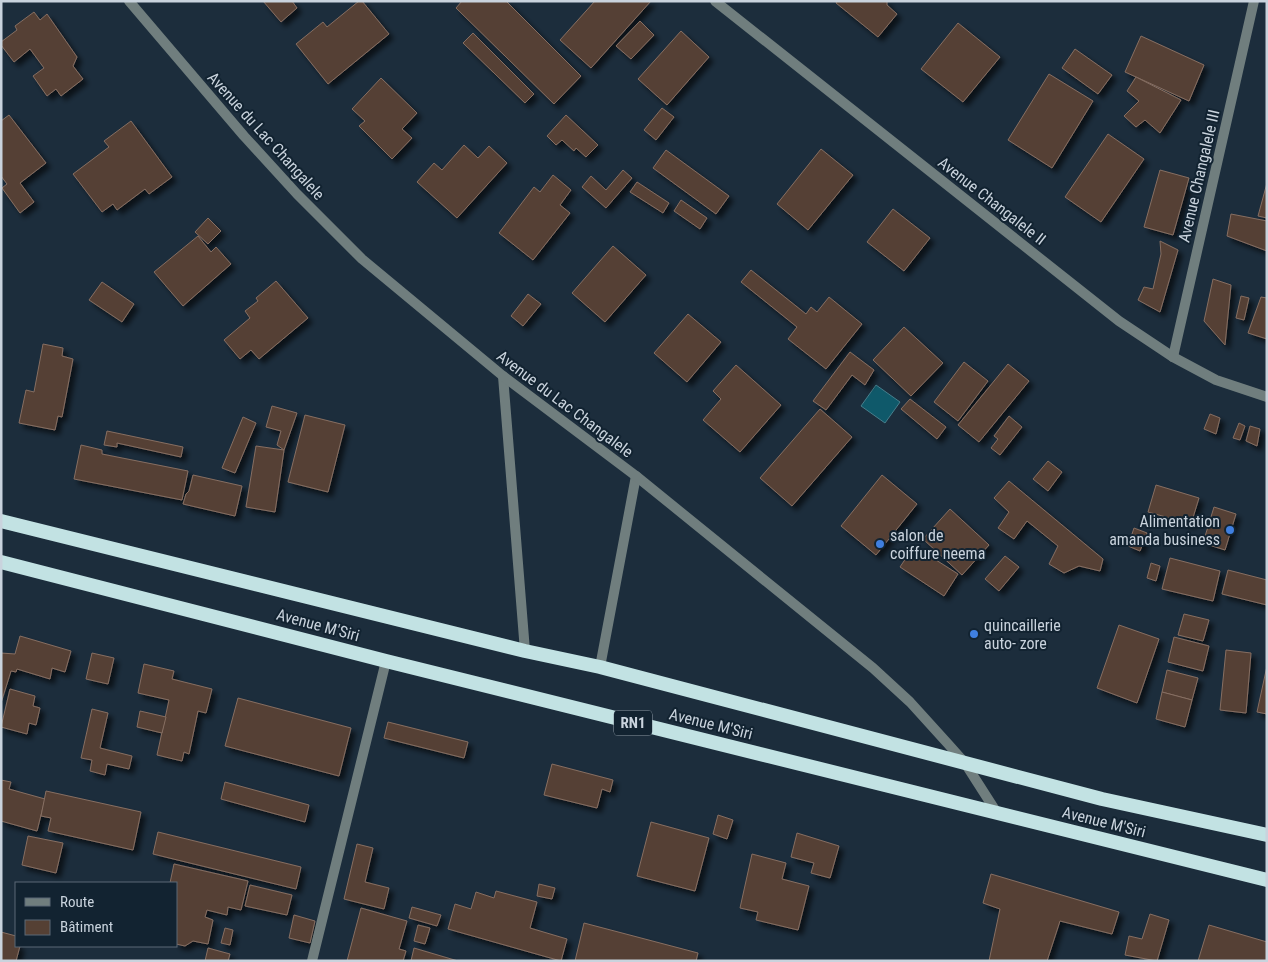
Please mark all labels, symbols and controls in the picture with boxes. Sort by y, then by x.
street label: Avenue du Lac Changalele [204,68,328,204]
street label: Avenue Changalele III [1175,108,1223,244]
street label: Avenue Changalele II [934,153,1050,249]
street label: Avenue du Lac Changalele [493,347,637,461]
place label: Alimentation amanda business [1109,512,1220,549]
marker: Alimentation amanda business [1224,524,1236,536]
place label: salon de coiffure neema [890,526,985,563]
marker: salon de coiffure neema [874,538,886,550]
street label: Avenue M'Siri [274,605,362,645]
place label: quincaillerie auto- zore [984,616,1061,653]
marker: quincaillerie auto- zore [968,628,980,640]
street label: Avenue M'Siri [667,704,755,744]
road number: RN1 [614,710,652,736]
street label: Avenue M'Siri [1060,802,1148,842]
legend [15,882,178,947]
text: Route [60,893,94,911]
text: Bâtiment [60,918,113,936]

